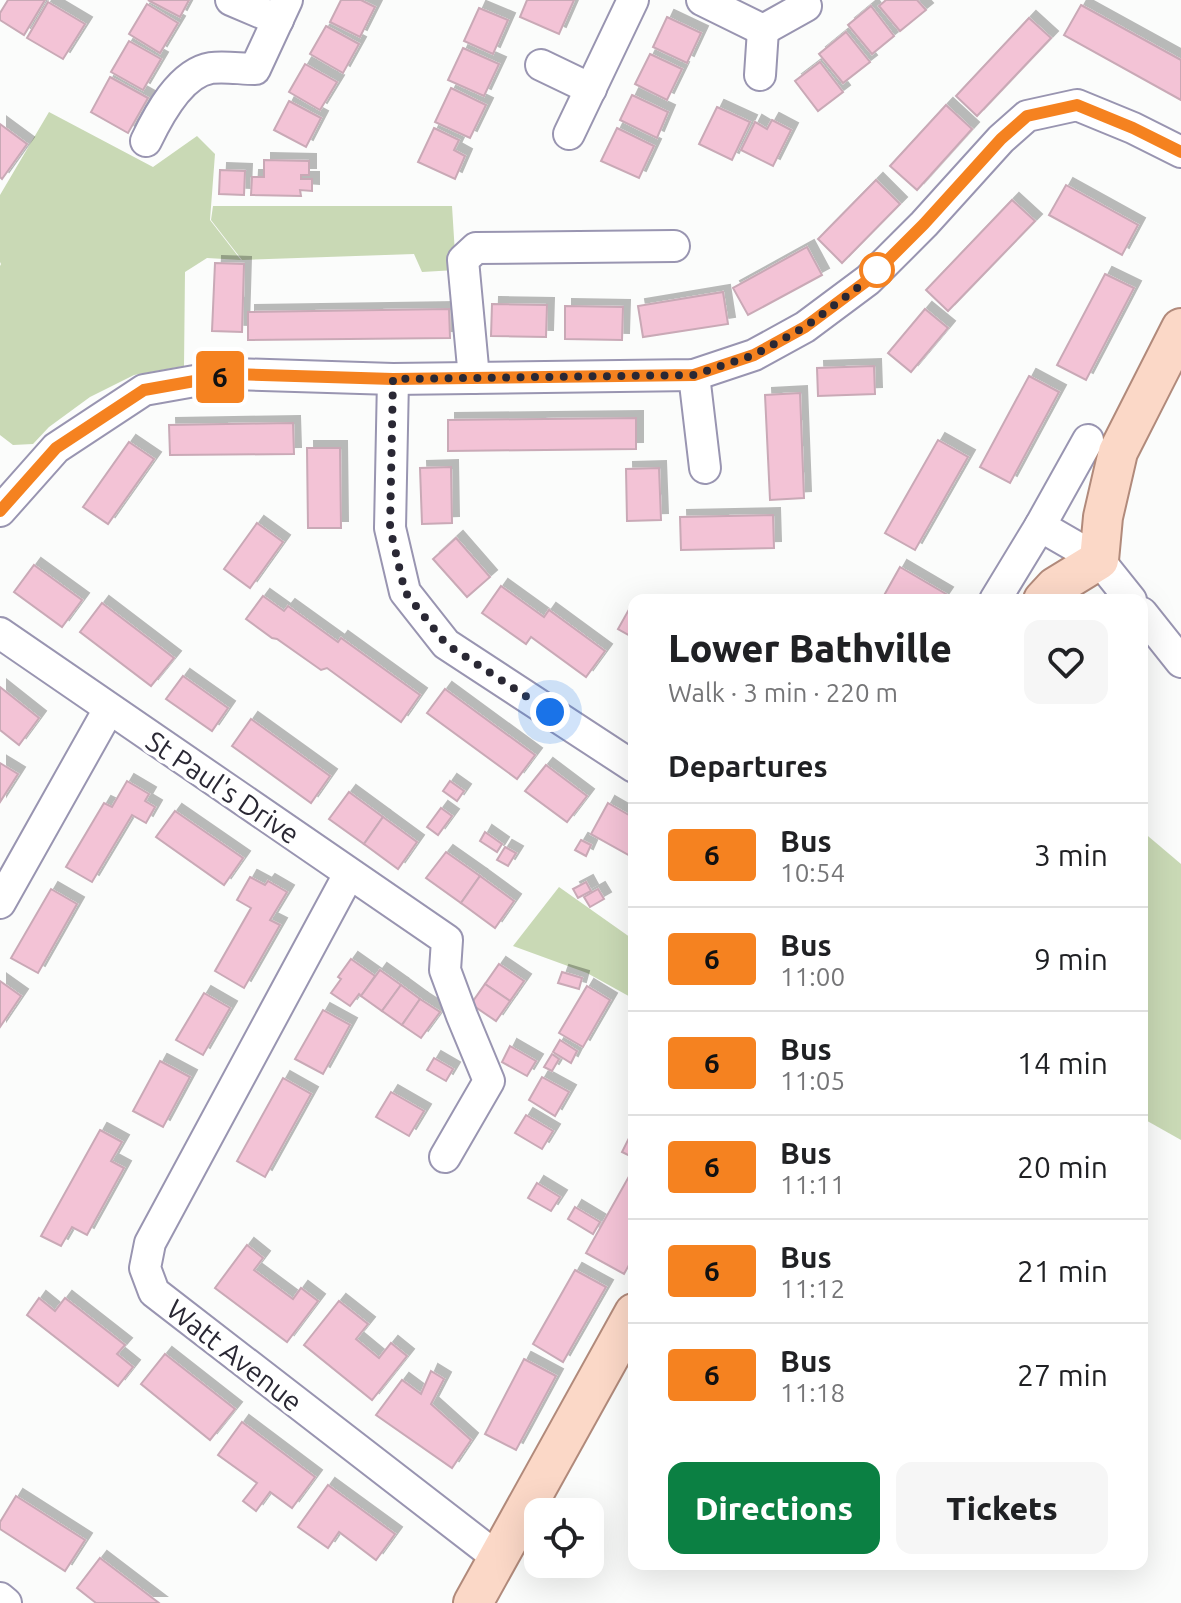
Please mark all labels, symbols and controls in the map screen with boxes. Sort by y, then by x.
unlabelled marker [860,253,894,287]
line badge: 6 [194,351,246,403]
text: 6 [212,361,228,392]
button: heart [1024,620,1108,704]
text: Lower Bathville [668,627,952,669]
text: Walk · 3 min · 220 m [668,678,898,707]
your location [530,692,570,732]
street label: St Paul's Drive [141,724,305,850]
text: Departures [668,749,828,783]
text: Bus [780,824,832,858]
text: 3 min [1034,838,1108,872]
text: 6 [704,839,720,870]
text: 10:54 [780,858,845,887]
text: Bus [780,928,832,962]
text: 9 min [1034,942,1108,976]
text: 6 [704,943,720,974]
text: 11:00 [780,962,845,991]
text: Bus [780,1032,832,1066]
text: 14 min [1017,1046,1108,1080]
text: 6 [704,1047,720,1078]
text: 11:05 [780,1066,845,1095]
text: Bus [780,1136,832,1170]
text: 20 min [1017,1150,1108,1184]
text: 6 [704,1151,720,1182]
text: 11:11 [780,1170,845,1199]
text: Bus [780,1240,832,1274]
text: 21 min [1017,1254,1108,1288]
text: 6 [704,1255,720,1286]
text: 11:12 [780,1274,845,1303]
street label: Watt Avenue [161,1293,309,1417]
text: Bus [780,1344,832,1378]
text: 27 min [1017,1358,1108,1392]
text: 6 [704,1359,720,1390]
text: 11:18 [780,1378,845,1407]
button: Directions [668,1462,880,1554]
button: Tickets [896,1462,1108,1554]
map controls [524,1498,604,1578]
button: locate [524,1498,604,1578]

